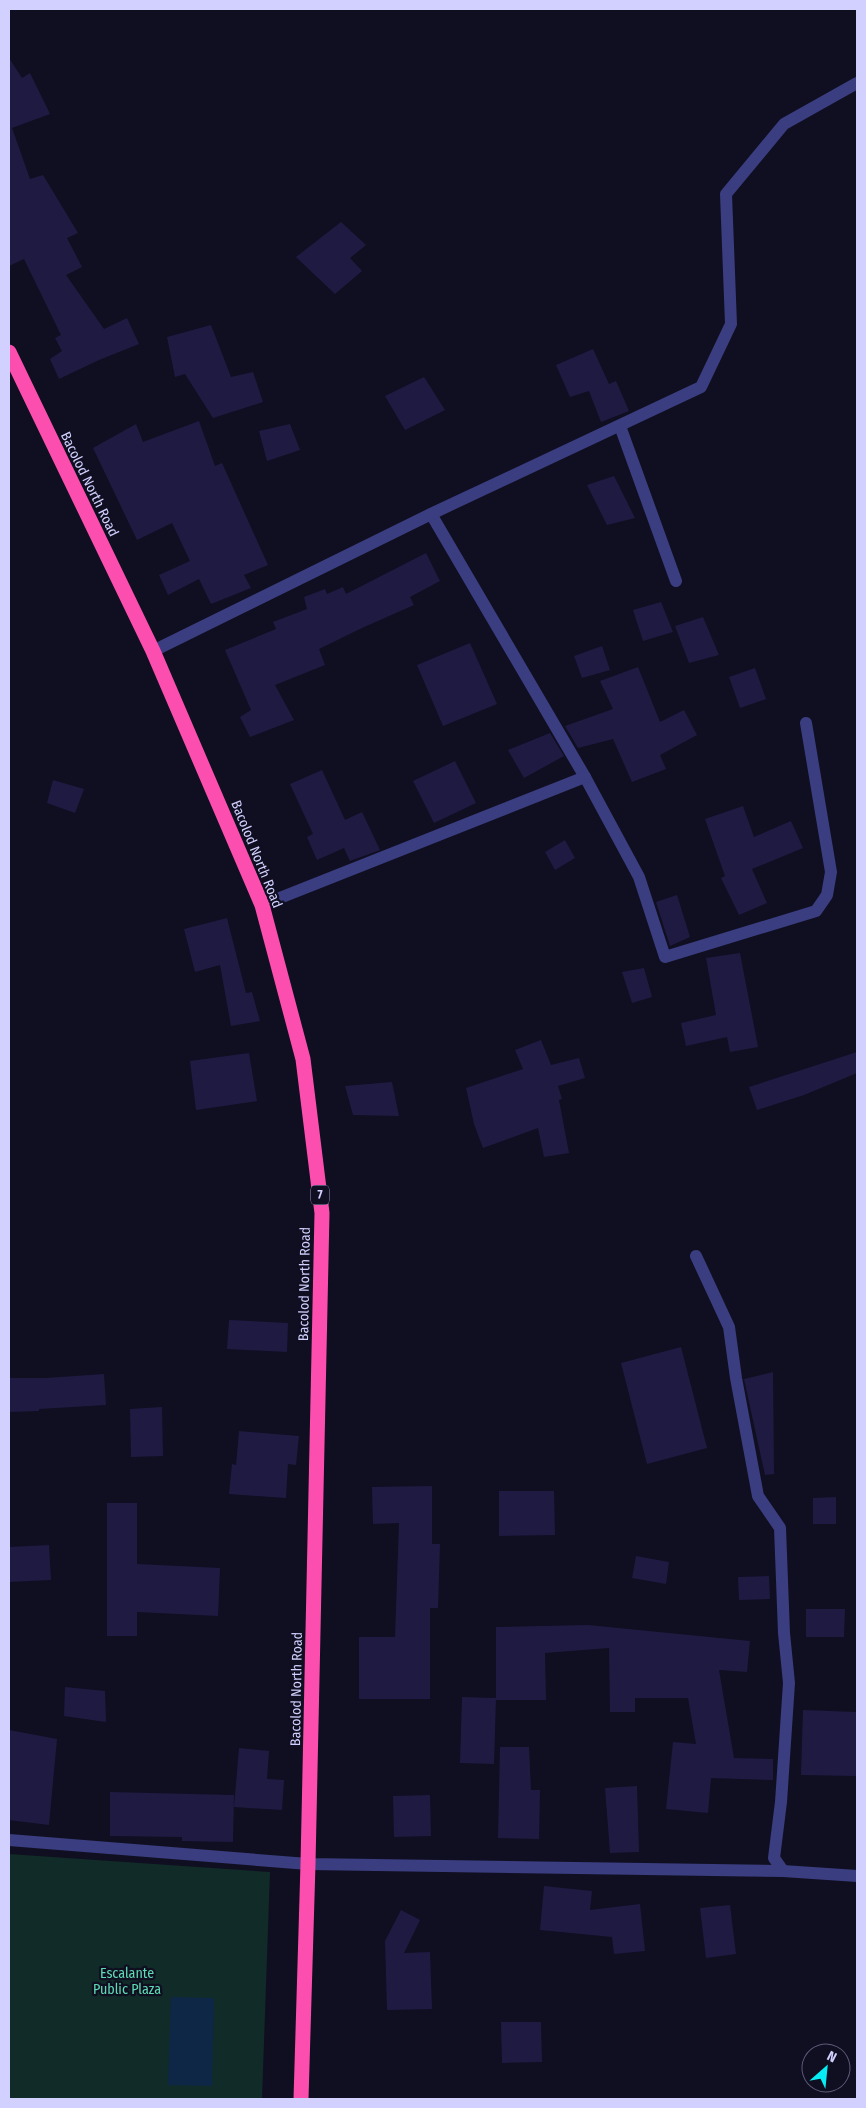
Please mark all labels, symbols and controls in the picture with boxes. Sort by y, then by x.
street label: Bacolod North Road [57,429,122,539]
street label: Bacolod North Road [227,798,286,910]
road number: 7 [311,1186,329,1204]
street label: Bacolod North Road [295,1227,314,1341]
street label: Bacolod North Road [287,1632,306,1746]
park label: Escalante Public Plaza [93,1965,161,1998]
north arrow [801,2043,851,2093]
text: N [824,2047,839,2066]

